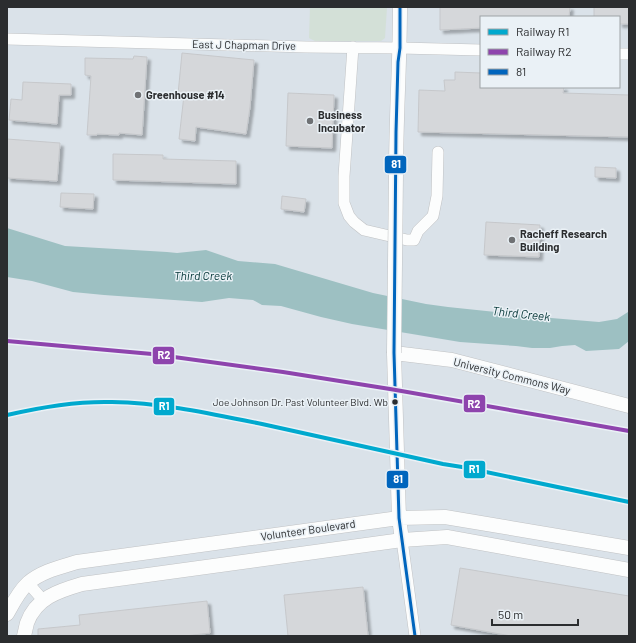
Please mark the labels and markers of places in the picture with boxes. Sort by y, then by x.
place label: Greenhouse #14 [146,88,225,101]
marker: Greenhouse #14 [133,90,143,100]
place label: Business Incubator [318,108,366,134]
marker: Business Incubator [305,116,315,126]
place label: Racheff Research Building [520,227,607,253]
marker: Racheff Research Building [507,235,517,245]
place label: Joe Johnson Dr. Past Volunteer Blvd. Wb [213,396,388,408]
marker: Joe Johnson Dr. Past Volunteer Blvd. Wb [390,397,400,407]

